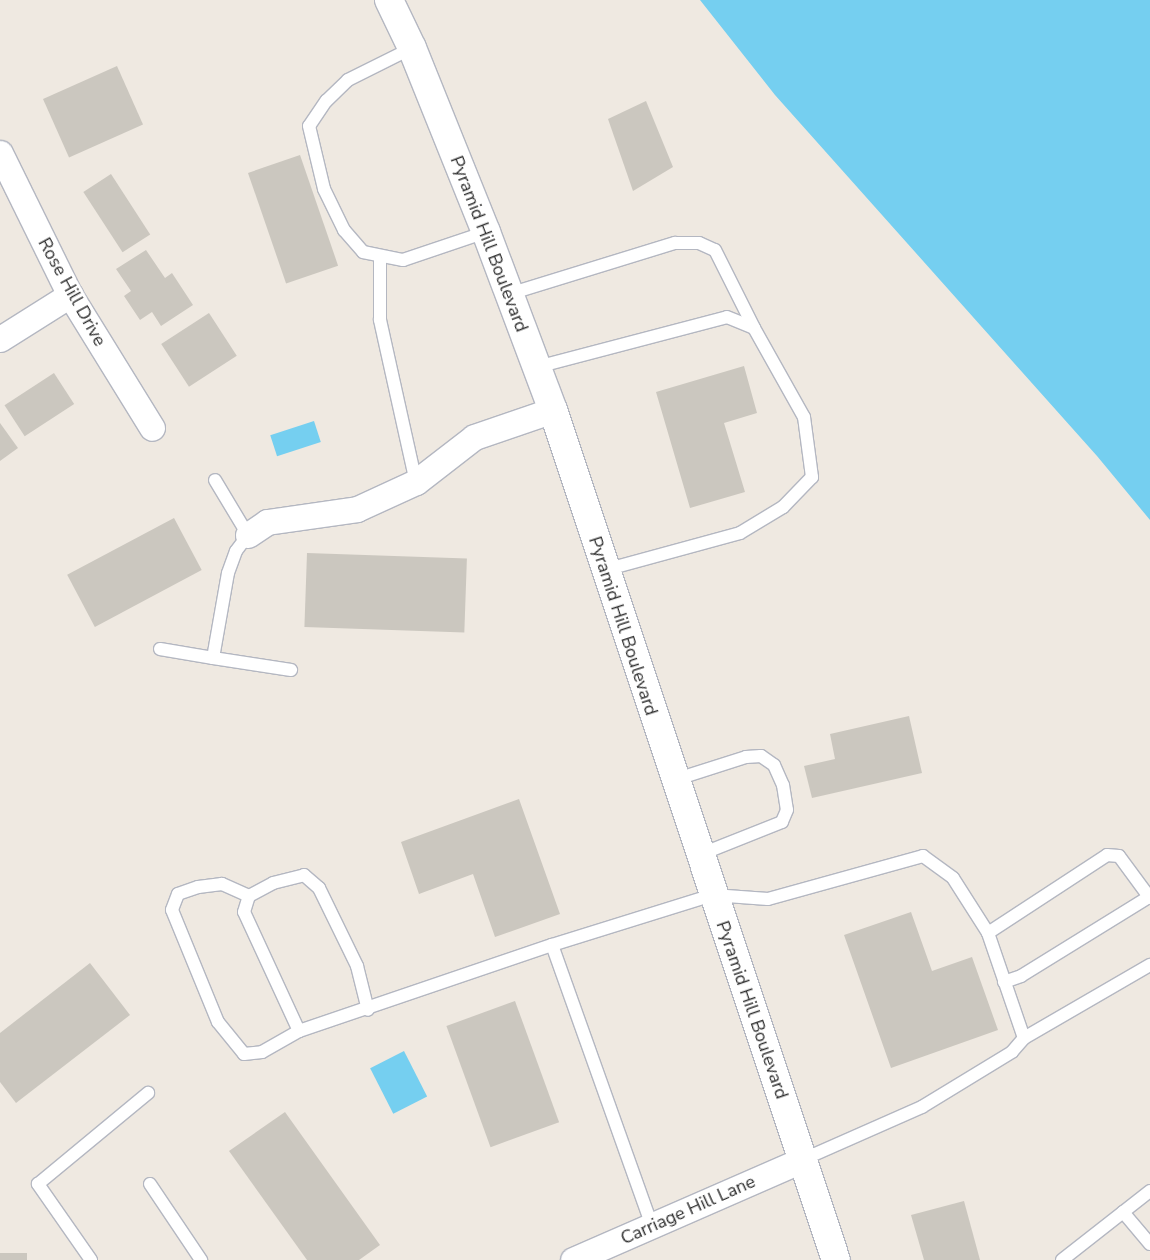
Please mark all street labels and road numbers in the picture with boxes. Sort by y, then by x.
street label: Pyramid Hill Boulevard [445,153,533,335]
street label: Rose Hill Drive [33,234,111,350]
street label: Pyramid Hill Boulevard [584,534,662,718]
street label: Pyramid Hill Boulevard [711,918,793,1102]
street label: Carriage Hill Lane [617,1171,759,1249]

